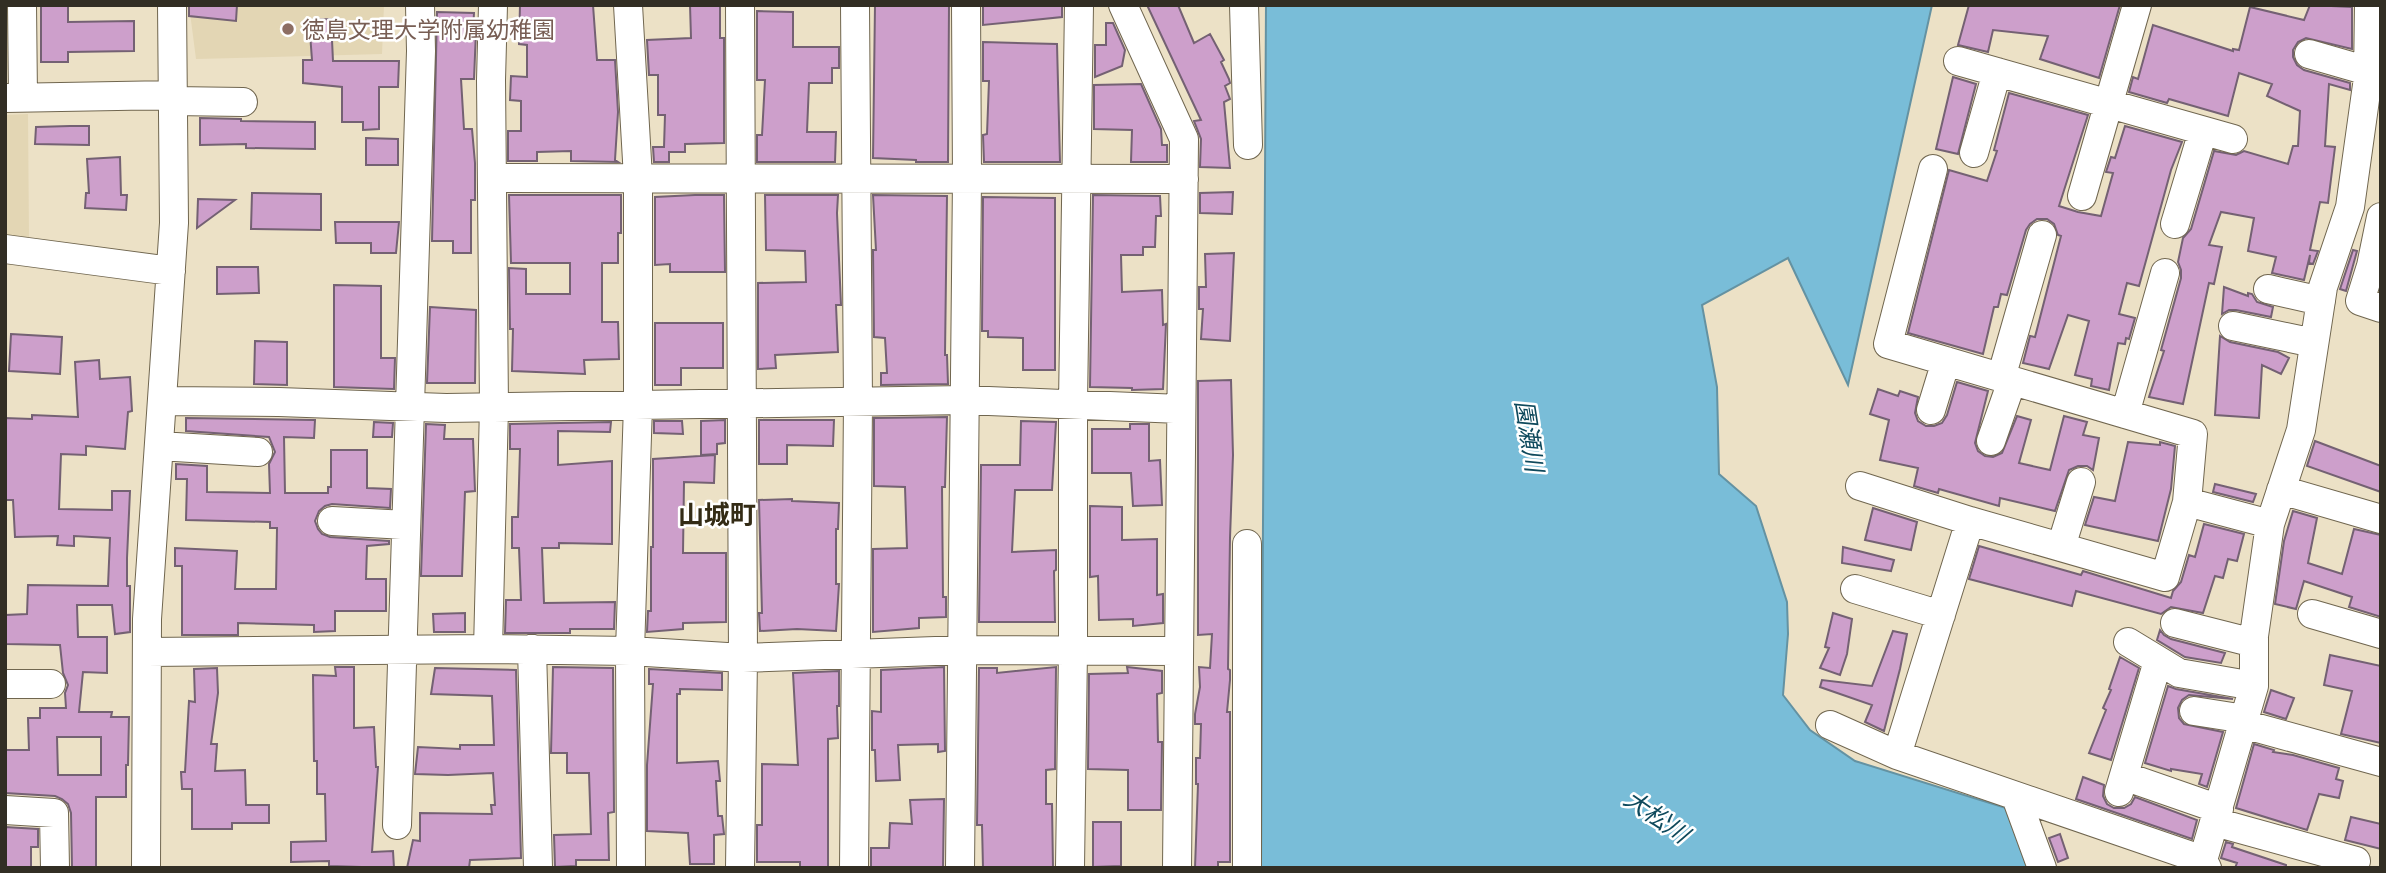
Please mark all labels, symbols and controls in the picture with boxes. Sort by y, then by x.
place label: 徳島文理大学附属幼稚園 [302,14,555,45]
marker: 徳島文理大学附属幼稚園 [280,21,296,37]
water label: 園瀬川 [1509,398,1552,477]
district label: 山城町 [678,497,756,531]
water label: 大松川 [1618,782,1698,851]

